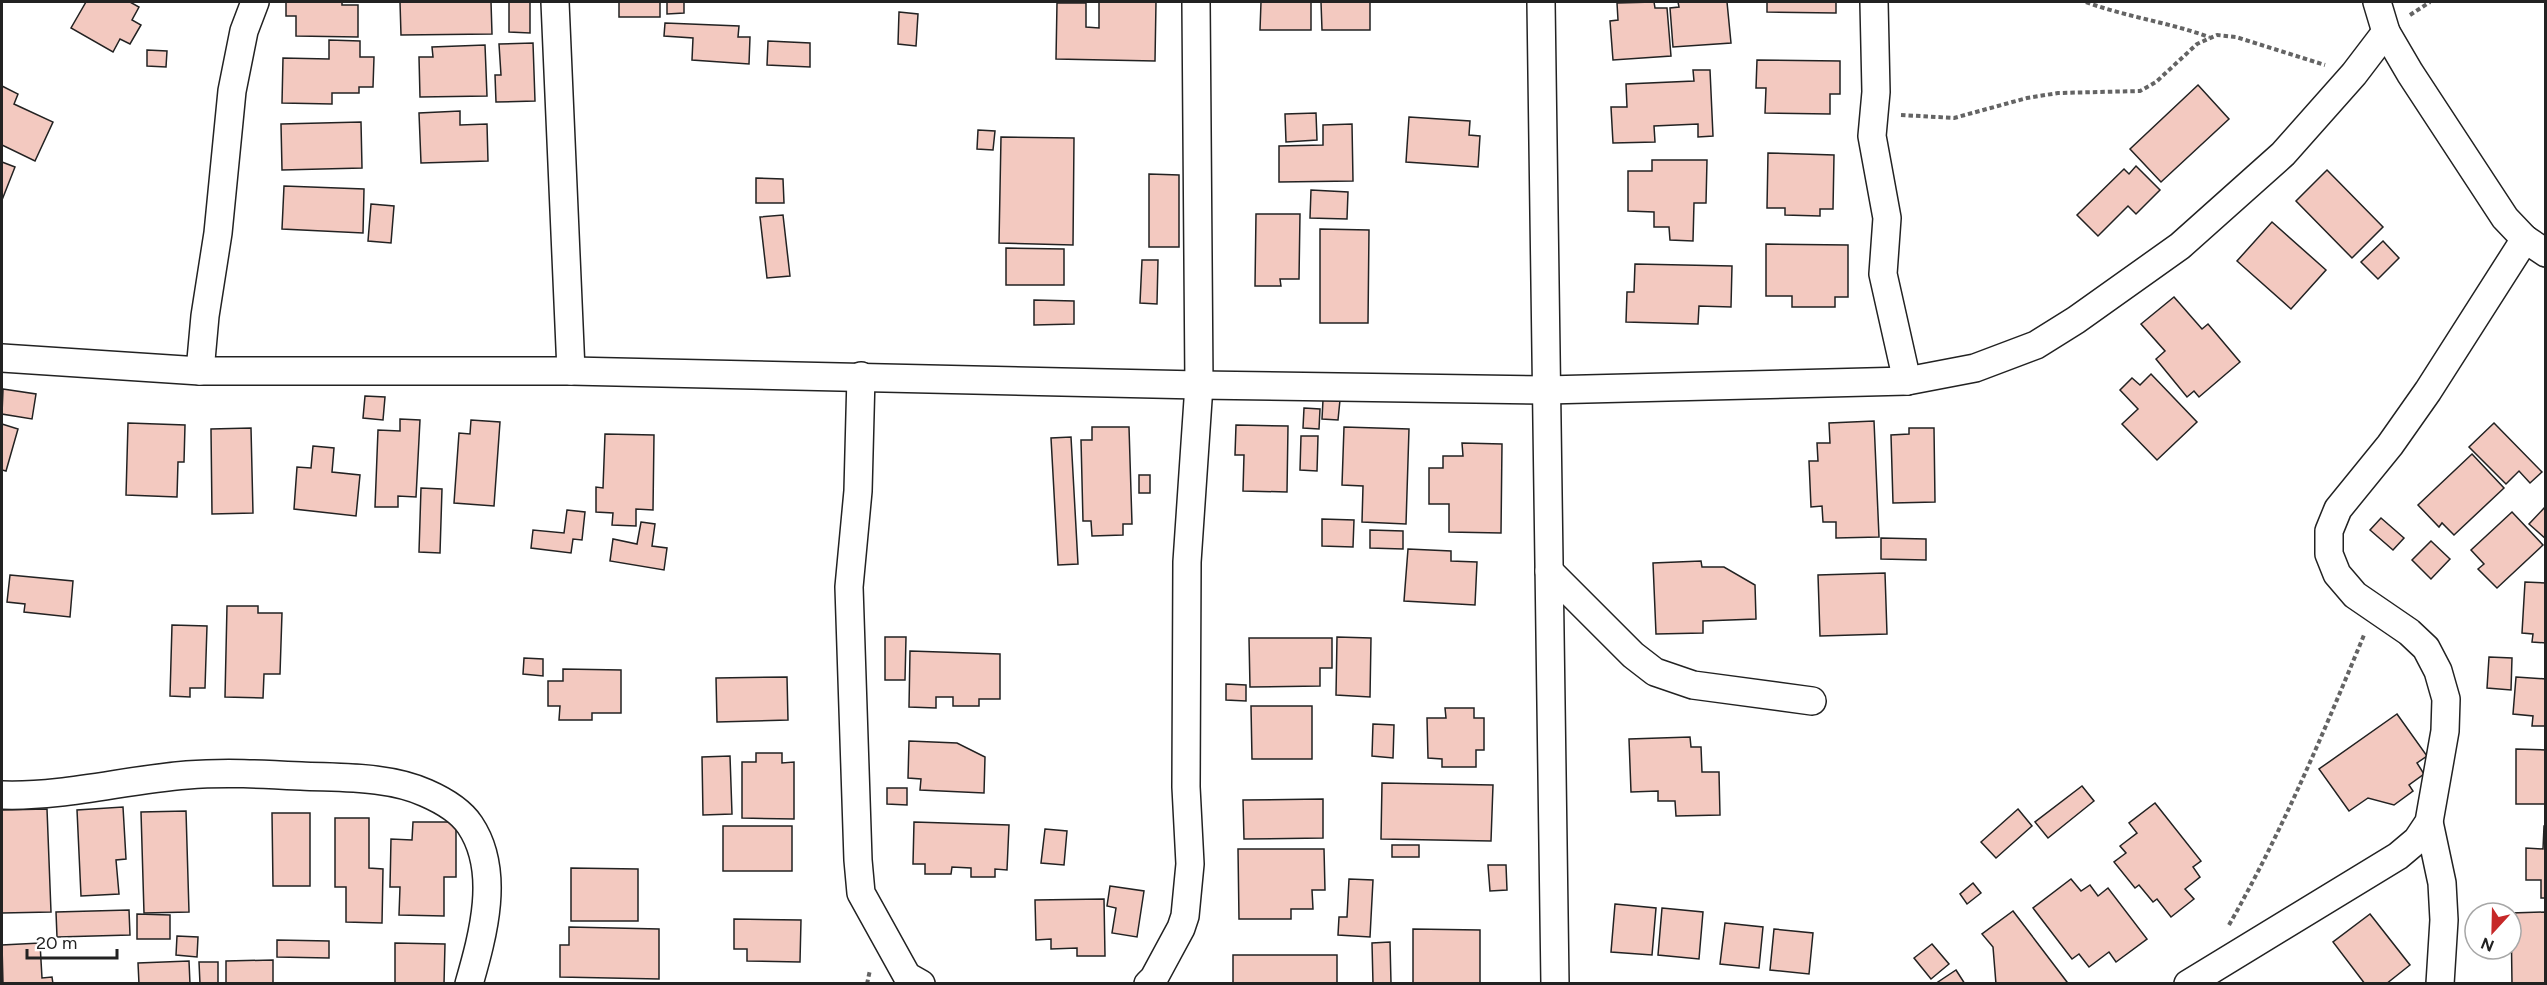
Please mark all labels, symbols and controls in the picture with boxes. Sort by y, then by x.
north arrow [2463,901,2523,961]
scale bar [27,922,117,960]
text: 20 m [36,932,77,954]
text: N [2478,933,2497,956]

